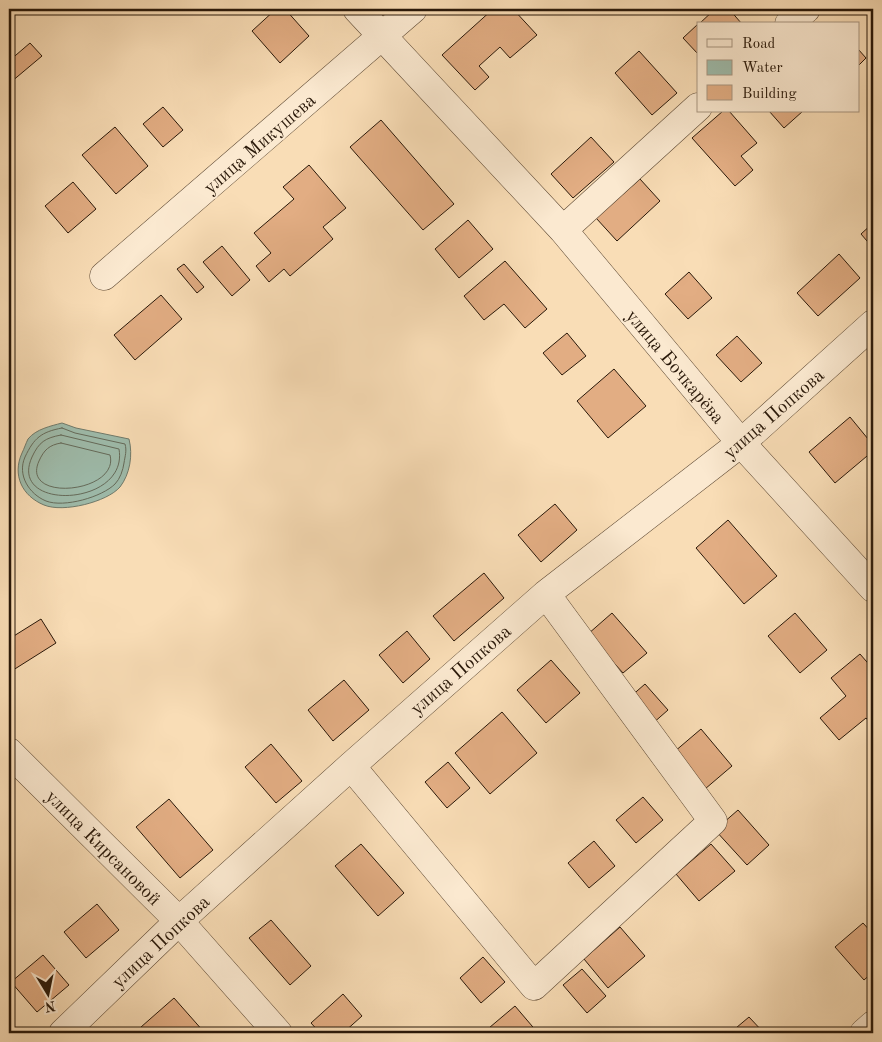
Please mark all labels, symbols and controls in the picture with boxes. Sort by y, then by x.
legend [697,22,860,112]
text: Road [742,37,776,52]
text: Water [742,61,783,76]
text: Building [742,87,797,102]
street label: улица Микушева [201,91,321,198]
street label: улица Бочкарёва [621,307,727,429]
street label: улица Попкова [721,366,829,463]
street label: улица Попкова [408,622,516,719]
street label: улица Кирсановой [41,788,163,910]
street label: улица Попкова [109,892,215,993]
north arrow [22,970,72,1020]
text: N [43,998,57,1014]

